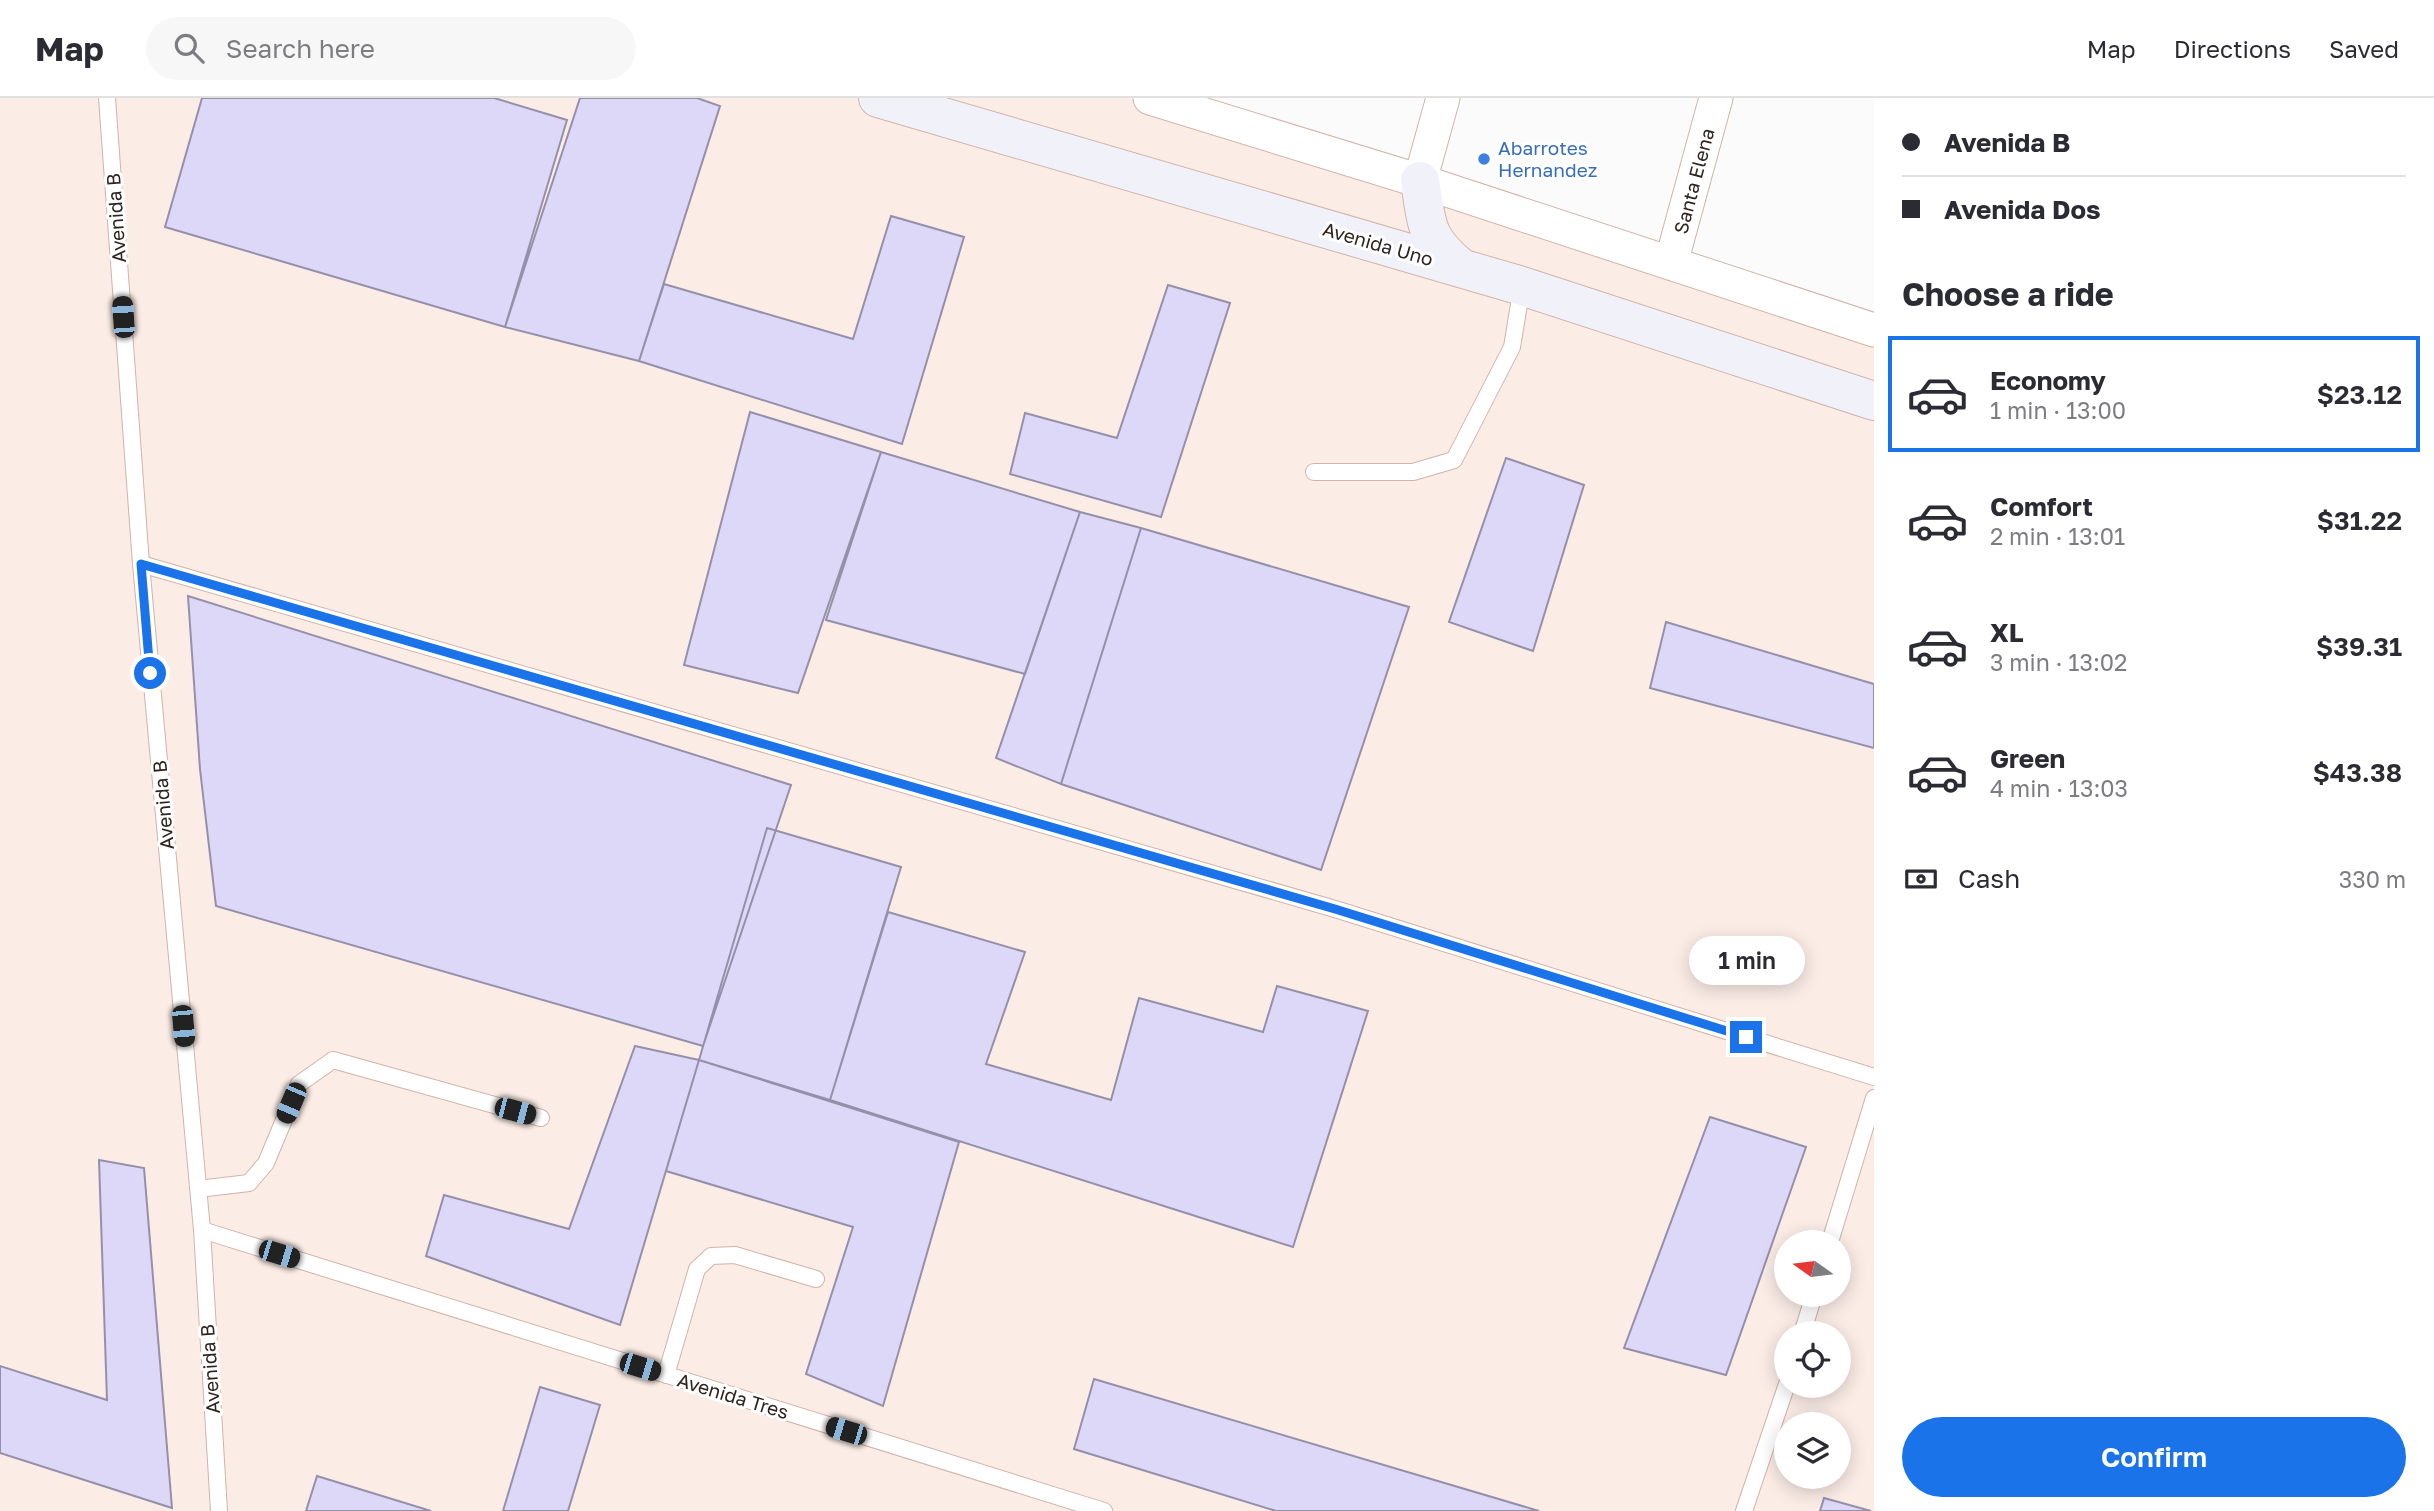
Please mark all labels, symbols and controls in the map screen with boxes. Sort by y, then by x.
search box [146,17,636,80]
text: Map [35,29,104,68]
icon: search [170,29,208,67]
text: Search here [226,33,375,64]
text: Map [2087,34,2136,63]
text: Directions [2174,34,2291,63]
text: Saved [2329,34,2399,63]
street label: Santa Elena [1668,126,1719,236]
text: Avenida B [1944,127,2070,158]
place label: Abarrotes Hernandez [1498,136,1597,181]
marker: Abarrotes Hernandez [1476,151,1492,167]
street label: Avenida B [101,173,130,264]
text: Avenida Dos [1944,194,2101,225]
street label: Avenida Uno [1320,217,1436,270]
text: Choose a ride [1902,275,2114,313]
car [112,295,135,339]
icon: car [1906,363,1969,426]
text: Economy [1990,365,2106,396]
text: $23.12 [2317,379,2402,410]
text: 1 min · 13:00 [1990,396,2126,424]
icon: car [1906,489,1969,552]
text: Comfort [1990,491,2093,522]
text: $31.22 [2317,505,2402,536]
text: 2 min · 13:01 [1990,522,2125,550]
icon: car [1906,615,1969,678]
text: XL [1990,617,2024,648]
text: $39.31 [2316,631,2402,662]
text: 3 min · 13:02 [1990,648,2127,676]
route start [134,657,166,689]
icon: car [1906,741,1969,804]
text: Green [1990,743,2065,774]
text: $43.38 [2313,757,2402,788]
street label: Avenida B [147,759,178,851]
text: 4 min · 13:03 [1990,774,2128,802]
icon: cash [1902,860,1940,898]
text: Cash [1958,863,2020,894]
text: 330 m [2339,865,2406,893]
callout: 1 min [1688,936,1804,984]
text: 1 min [1718,946,1776,974]
car [171,1004,196,1048]
route end [1730,1021,1762,1053]
car [274,1080,309,1126]
car [492,1095,539,1127]
north arrow [1774,1230,1852,1307]
map controls [1774,1230,1851,1489]
car [256,1238,303,1270]
button: locate [1774,1321,1851,1398]
street label: Avenida B [195,1324,224,1415]
car [617,1351,664,1383]
street label: Avenida Tres [675,1368,792,1423]
button: layers [1774,1412,1851,1489]
car [823,1415,870,1447]
button: Confirm [1902,1417,2406,1497]

